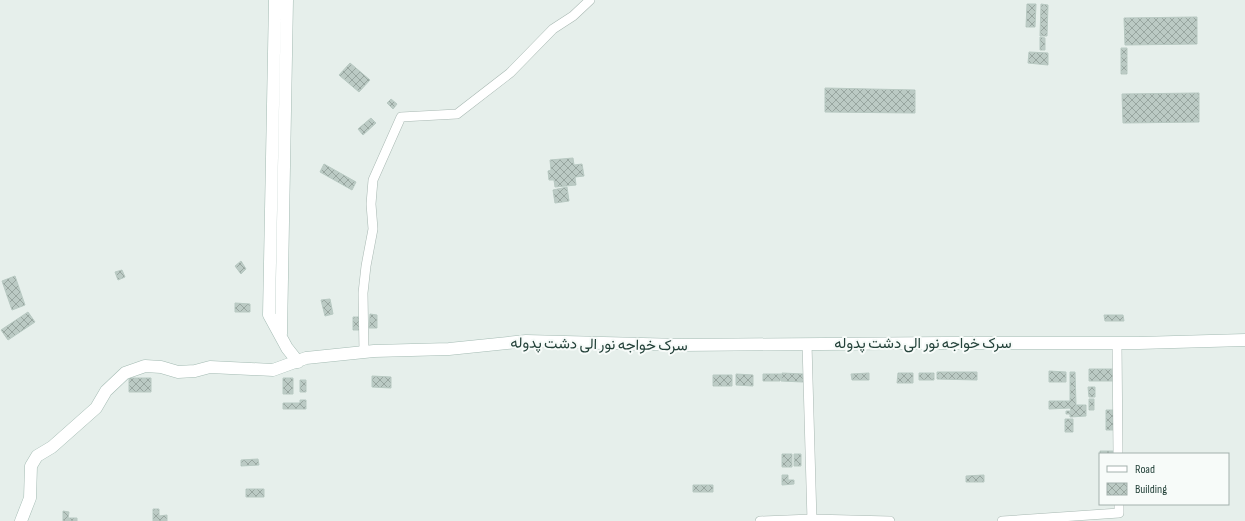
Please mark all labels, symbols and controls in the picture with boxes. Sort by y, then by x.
street label: سرک خواجه نور الی دشت پدوله [510,333,688,356]
street label: سرک خواجه نور الی دشت پدوله [834,334,1012,353]
legend [1099,453,1229,505]
text: Road [1135,462,1155,477]
text: Building [1135,482,1167,497]

